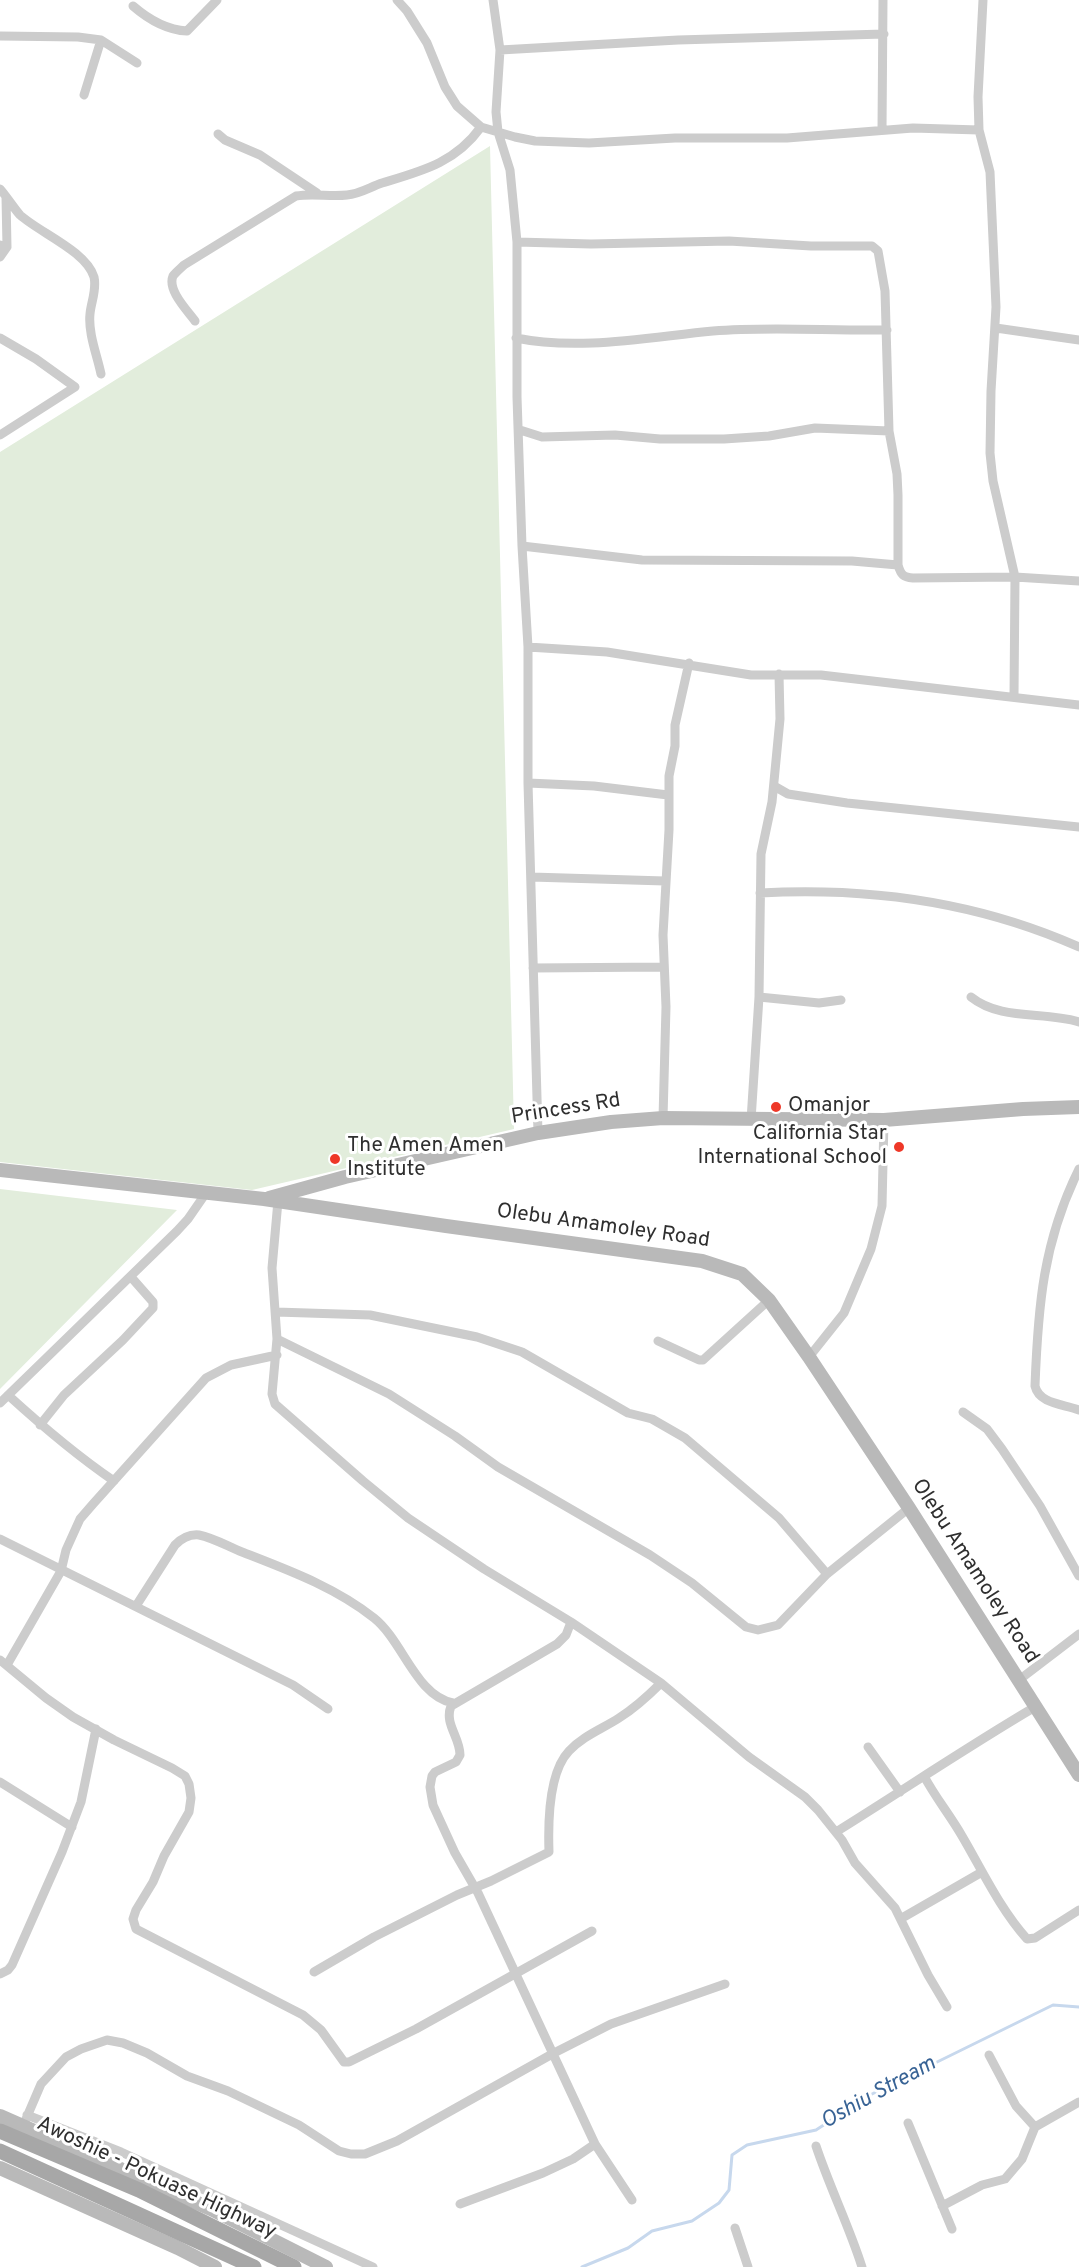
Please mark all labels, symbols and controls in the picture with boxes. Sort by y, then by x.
street label: Princess Rd [510,1089,622,1131]
place label: Omanjor [788,1094,870,1120]
marker: Omanjor [769,1100,783,1114]
place label: California Star International School [698,1122,887,1172]
place label: The Amen Amen Institute [347,1134,504,1184]
marker: California Star International School [892,1140,906,1154]
marker: The Amen Amen Institute [328,1152,342,1166]
street label: Olebu Amamoley Road [495,1200,711,1254]
street label: Olebu Amamoley Road [905,1475,1043,1669]
water label: Oshiu Stream [817,2052,941,2136]
street label: Awoshie - Pokuase Highway [32,2112,280,2246]

